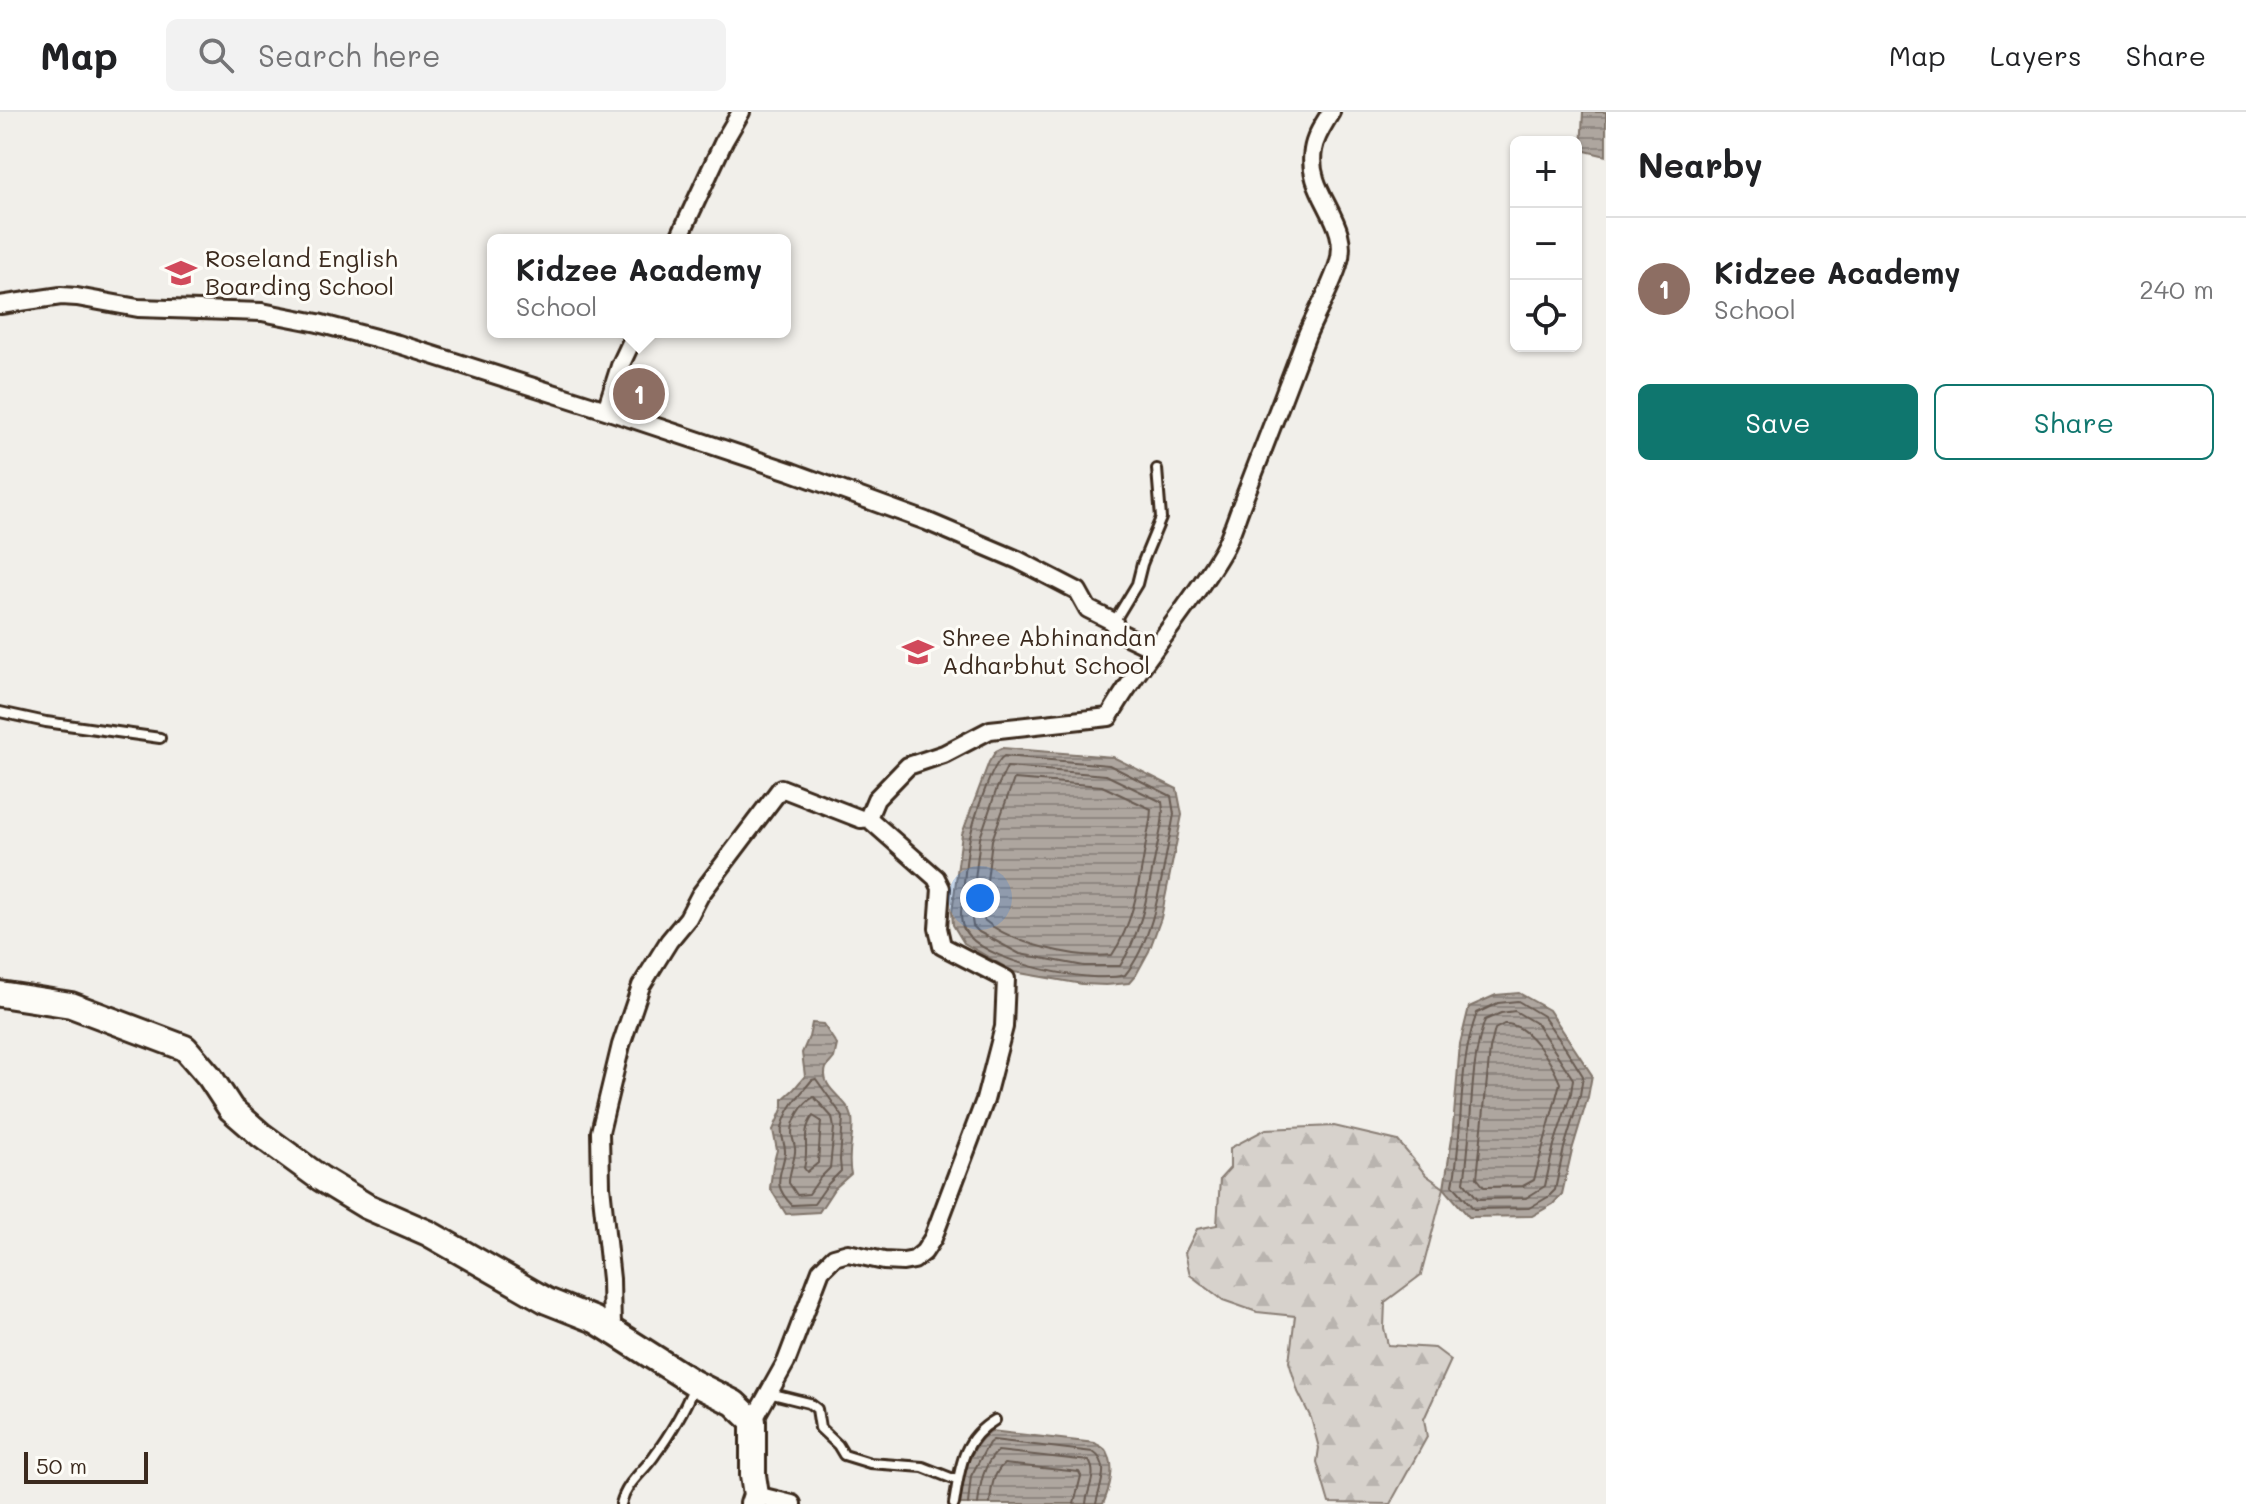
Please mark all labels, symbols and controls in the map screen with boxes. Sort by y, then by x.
search box [166,19,726,91]
text: Map [40,30,118,80]
icon: search [194,33,238,77]
text: Search here [258,35,441,75]
text: Map [1889,37,1946,73]
text: Layers [1990,37,2082,73]
text: Share [2126,37,2206,73]
map controls [1510,136,1582,352]
button: + [1510,136,1582,208]
text: Nearby [1638,142,1763,187]
button: − [1510,208,1582,280]
popup [487,234,791,338]
place label: Roseland English Boarding School [205,242,398,301]
text: Kidzee Academy [516,249,762,289]
text: Kidzee Academy [1714,252,1961,292]
school or university icon: Roseland English Boarding School [164,256,198,290]
text: 1 [1658,272,1670,306]
text: 240 m [2139,272,2214,306]
button: locate [1510,280,1582,352]
text: School [516,289,598,323]
text: School [1714,292,1796,326]
pin: 1 [613,364,665,424]
button: Save [1638,384,1918,460]
button: Share [1934,384,2214,460]
place label: Shree Abhinandan Adharbhut School [942,621,1156,680]
school or university icon: Shree Abhinandan Adharbhut School [901,635,935,669]
your location [960,878,1000,918]
scale bar [24,1448,148,1484]
text: 50 m [36,1451,87,1480]

